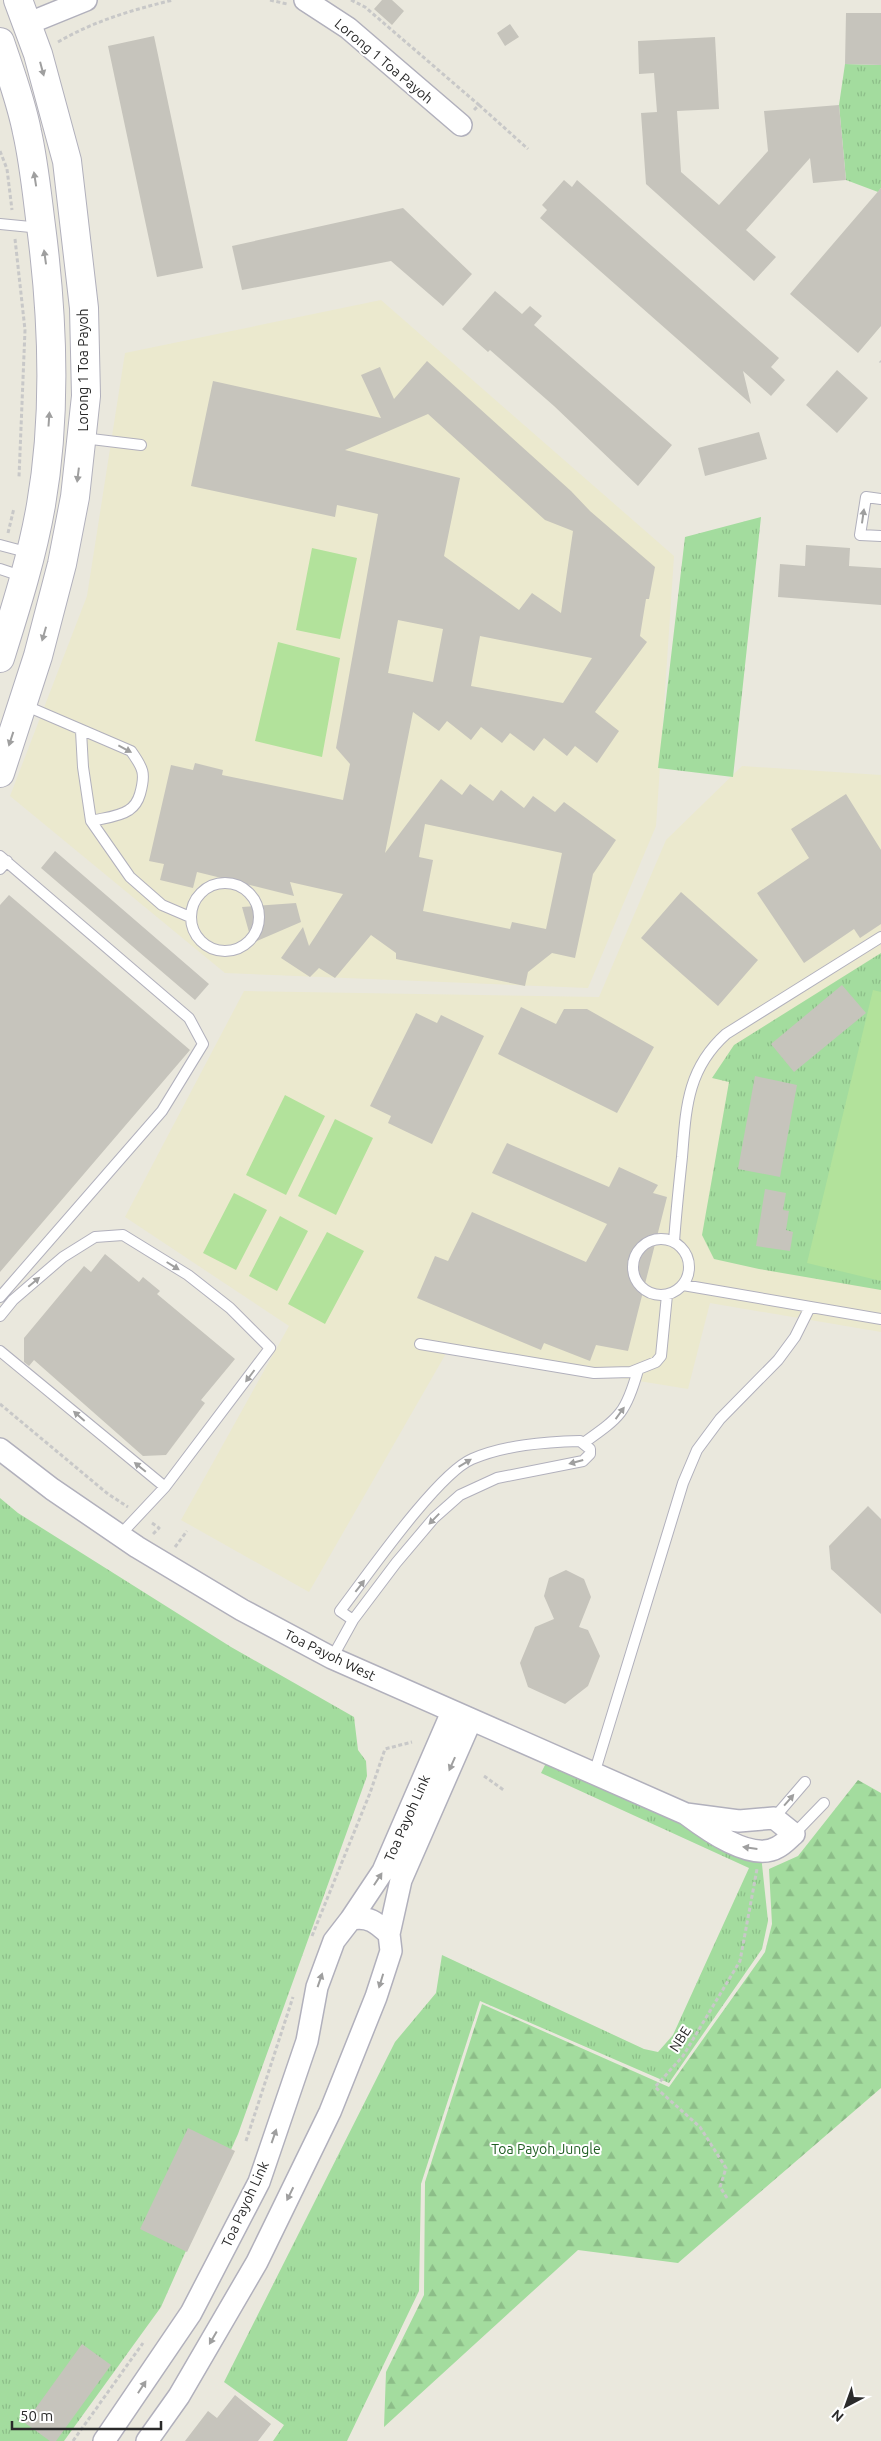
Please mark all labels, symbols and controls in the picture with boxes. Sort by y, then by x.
street label: Lorong 1 Toa Payoh [332,15,436,107]
one-way arrow [38,61,46,76]
one-way arrow [31,171,39,187]
one-way arrow [41,249,49,265]
street label: Lorong 1 Toa Payoh [75,308,91,432]
one-way arrow [46,411,54,427]
one-way arrow [74,467,82,483]
one-way arrow [859,507,867,523]
one-way arrow [40,626,48,641]
one-way arrow [7,731,15,746]
one-way arrow [118,745,133,753]
one-way arrow [166,1261,179,1270]
one-way arrow [27,1276,40,1287]
one-way arrow [244,1369,255,1382]
one-way arrow [615,1406,625,1420]
one-way arrow [72,1410,85,1421]
one-way arrow [459,1459,472,1468]
one-way arrow [568,1459,583,1467]
one-way arrow [134,1462,147,1473]
one-way arrow [428,1512,440,1524]
one-way arrow [354,1580,365,1593]
street label: Toa Payoh West [282,1626,379,1684]
one-way arrow [447,1757,455,1771]
street label: Toa Payoh Link [381,1772,433,1864]
one-way arrow [784,1794,795,1807]
one-way arrow [742,1844,758,1852]
one-way arrow [373,1872,383,1885]
one-way arrow [316,1972,324,1987]
one-way arrow [377,1974,385,1989]
street label: NBE [666,2023,694,2055]
one-way arrow [271,2128,279,2143]
park label: Toa Payoh Jungle [491,2141,601,2157]
street label: Toa Payoh Link [218,2159,272,2249]
one-way arrow [286,2187,294,2202]
one-way arrow [209,2331,218,2344]
one-way arrow [137,2380,147,2393]
north arrow [821,2381,871,2431]
scale bar [12,2398,161,2430]
text: N [828,2406,847,2425]
text: 50 m [20,2407,53,2424]

